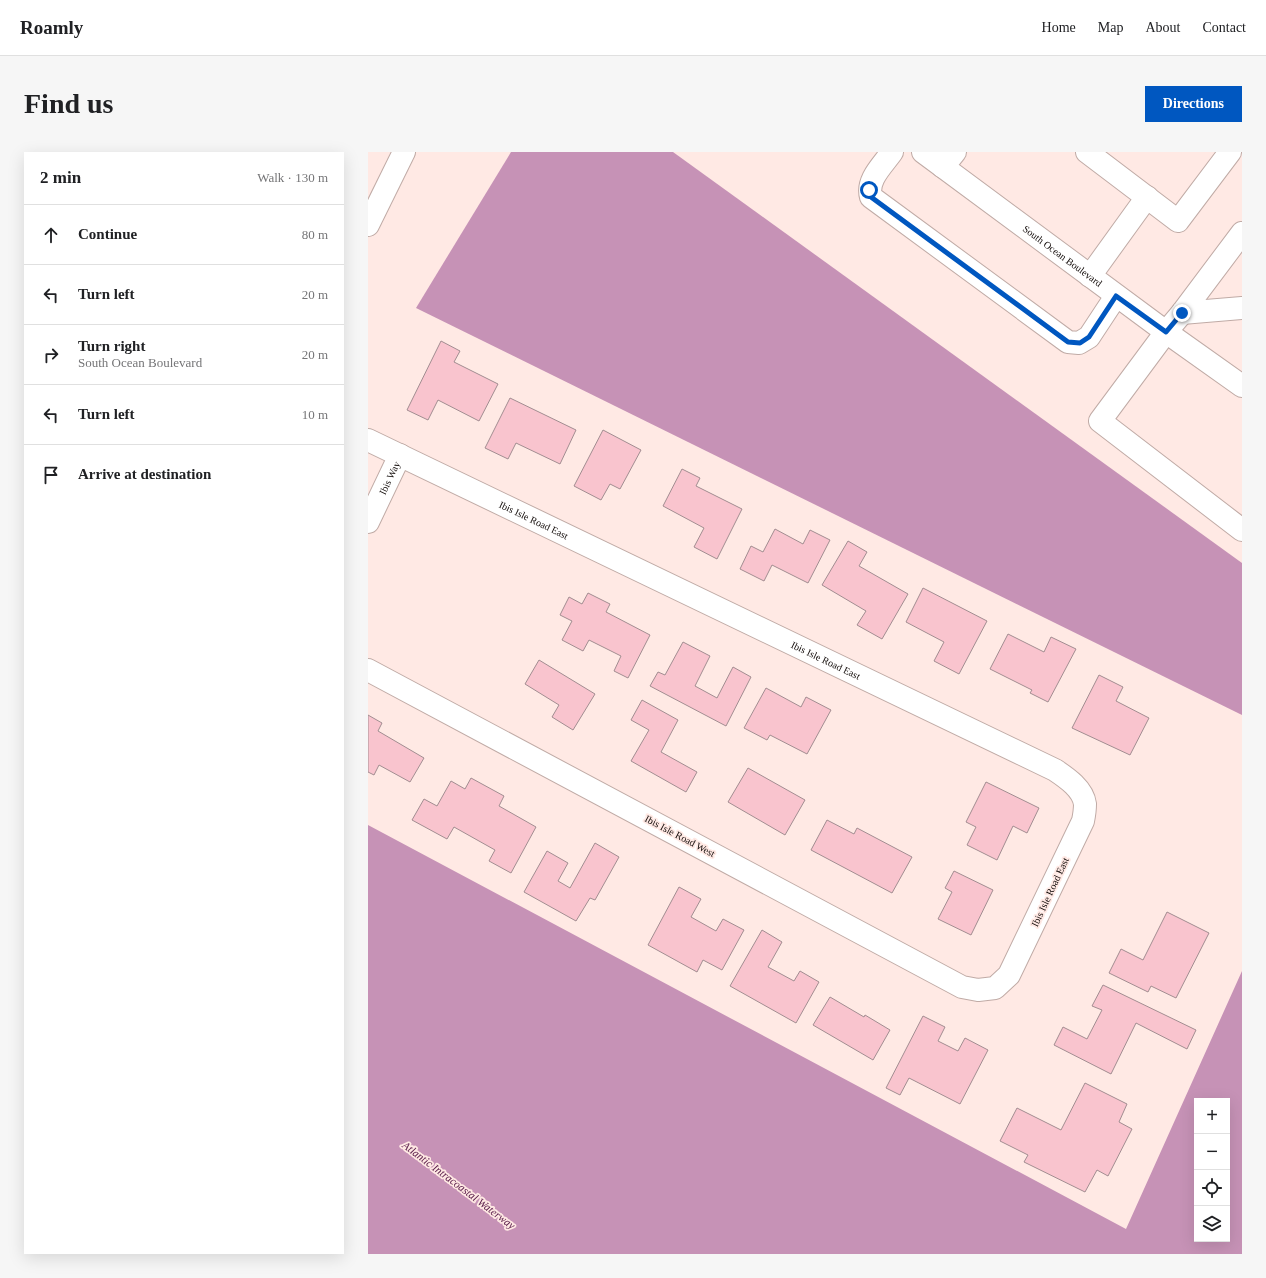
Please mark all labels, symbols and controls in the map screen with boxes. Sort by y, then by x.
text: Roamly [20,17,83,38]
text: Home [1042,20,1076,35]
text: Map [1098,20,1123,35]
text: About [1145,20,1180,35]
text: Contact [1202,20,1246,35]
button: Directions [1145,86,1242,122]
text: Find us [24,88,114,119]
text: 2 min [40,168,81,187]
text: Walk · 130 m [257,170,328,185]
route start [860,181,878,199]
street label: South Ocean Boulevard [1021,223,1105,288]
icon: ahead [40,224,62,246]
text: Continue [78,226,137,242]
text: 80 m [302,227,328,242]
icon: left [40,284,62,306]
text: Turn left [78,286,135,302]
text: 20 m [302,287,328,302]
route end [1173,304,1191,322]
text: Turn right [78,338,145,354]
icon: right [40,344,62,366]
text: 20 m [302,347,328,362]
text: South Ocean Boulevard [78,355,202,370]
icon: left [40,404,62,426]
text: Turn left [78,406,135,422]
text: 10 m [302,407,328,422]
street label: Ibis Way [377,459,402,496]
icon: arrive [40,464,62,486]
text: Arrive at destination [78,466,211,482]
street label: Ibis Isle Road East [497,498,570,541]
street label: Ibis Isle Road East [790,639,862,681]
street label: Ibis Isle Road West [643,813,717,859]
street label: Ibis Isle Road East [1029,855,1071,928]
map controls [1194,1098,1230,1242]
button: + [1194,1098,1230,1134]
button: − [1194,1134,1230,1170]
water label: Atlantic Intracoastal Waterway [400,1138,518,1231]
button: locate [1194,1170,1230,1206]
button: layers [1194,1206,1230,1242]

